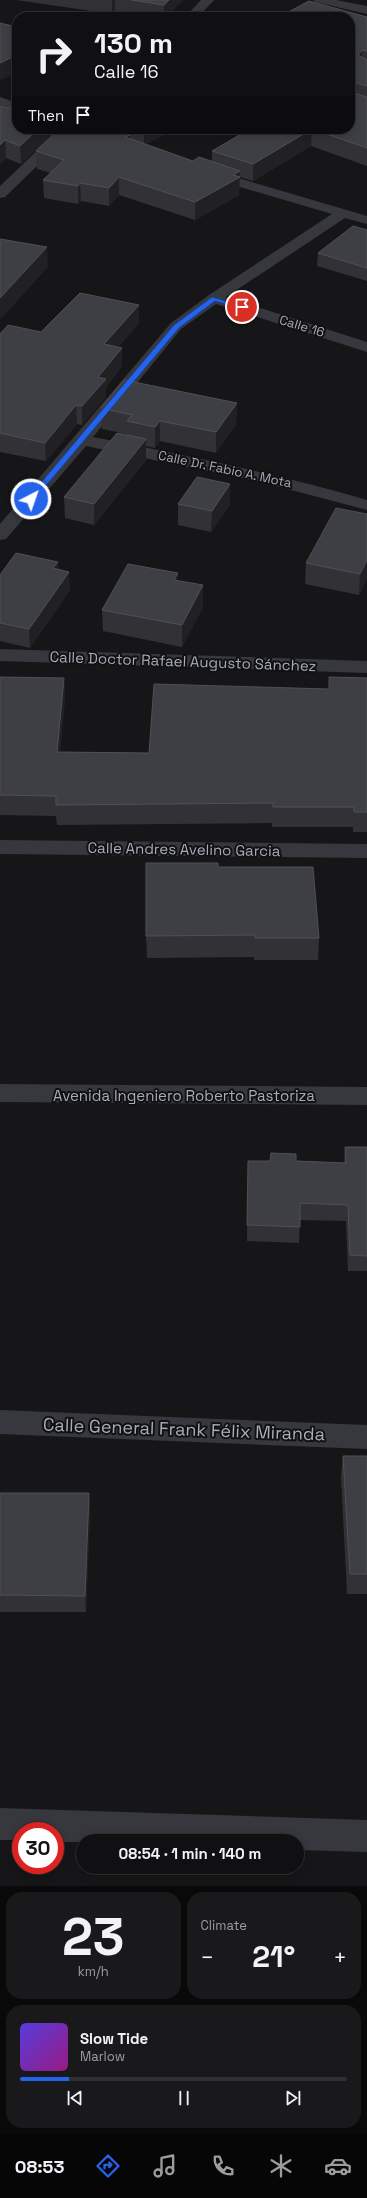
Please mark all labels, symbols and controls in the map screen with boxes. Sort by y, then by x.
text: 130 m [94,25,173,61]
icon: right [28,28,80,80]
text: Calle 16 [94,60,159,83]
icon: arrive [72,104,94,126]
text: Then [28,106,64,125]
pin [225,290,259,324]
icon: arrive [231,296,253,318]
street label: Calle 16 [277,311,327,341]
street label: Calle Dr. Fabio A. Mota [157,447,294,492]
position arrow [10.0,478,52.0,520]
street label: Calle Doctor Rafael Augusto Sánchez [49,647,317,675]
street label: Calle Andres Avelino Garcia [87,838,281,860]
street label: Avenida Ingeniero Roberto Pastoriza [53,1086,315,1105]
street label: Calle General Frank Félix Miranda [43,1413,325,1445]
speed limit sign: 30 [12,1822,64,1874]
text: 08:54 · 1 min · 140 m [119,1844,261,1863]
text: 23 [62,1904,125,1970]
text: Climate [201,1917,247,1934]
text: 21° [252,1937,295,1976]
text: − [201,1943,214,1971]
text: + [333,1943,347,1971]
text: km/h [78,1963,109,1980]
text: Slow Tide [80,2029,148,2048]
text: Marlow [80,2048,125,2065]
icon: previous [64,2087,86,2109]
icon: pause [173,2087,195,2109]
icon: next [282,2087,304,2109]
icon: directions [94,2152,122,2180]
icon: music [151,2152,179,2180]
icon: phone [209,2152,237,2180]
icon: climate [267,2152,295,2180]
icon: car [324,2152,352,2180]
text: 08:53 [15,2155,64,2178]

